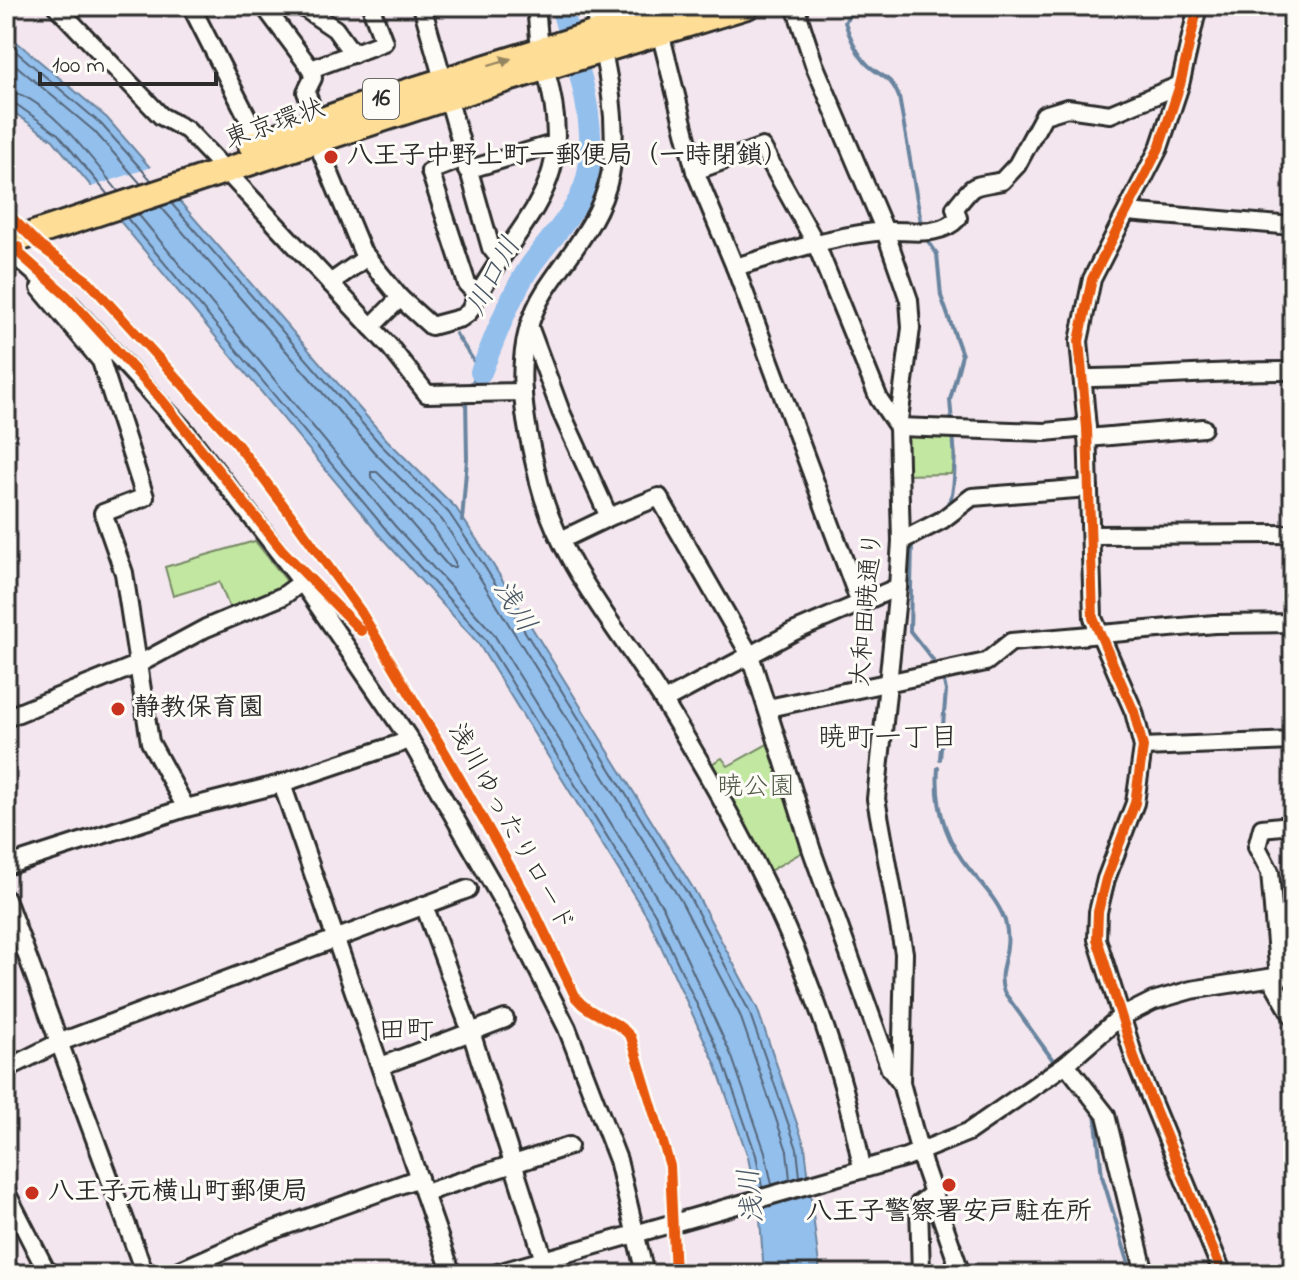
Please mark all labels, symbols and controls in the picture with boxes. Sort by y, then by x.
scale bar [40,36,216,86]
text: 100 m [52,49,105,84]
one-way arrow [488,55,512,68]
road number: 16 [363,79,399,119]
street label: 東京環状 [220,90,330,160]
place label: 八王子中野上町一郵便局（一時閉鎖） [347,138,789,176]
marker: 八王子中野上町一郵便局（一時閉鎖） [322,148,340,166]
water label: 川口川 [457,230,533,324]
street label: 大和田暁通り [842,530,894,688]
water label: 浅川 [481,572,545,642]
place label: 静教保育園 [134,690,264,728]
marker: 静教保育園 [109,700,127,718]
street label: 浅川ゆったりロード [437,716,583,940]
district label: 暁町一丁目 [818,719,958,760]
park label: 暁公園 [717,769,795,807]
district label: 田町 [378,1012,434,1053]
water label: 浅川 [730,1166,776,1226]
place label: 八王子元横山町郵便局 [48,1174,308,1212]
marker: 八王子警察署安戸駐在所 [940,1176,958,1194]
marker: 八王子元横山町郵便局 [23,1184,41,1202]
place label: 八王子警察署安戸駐在所 [806,1194,1092,1232]

